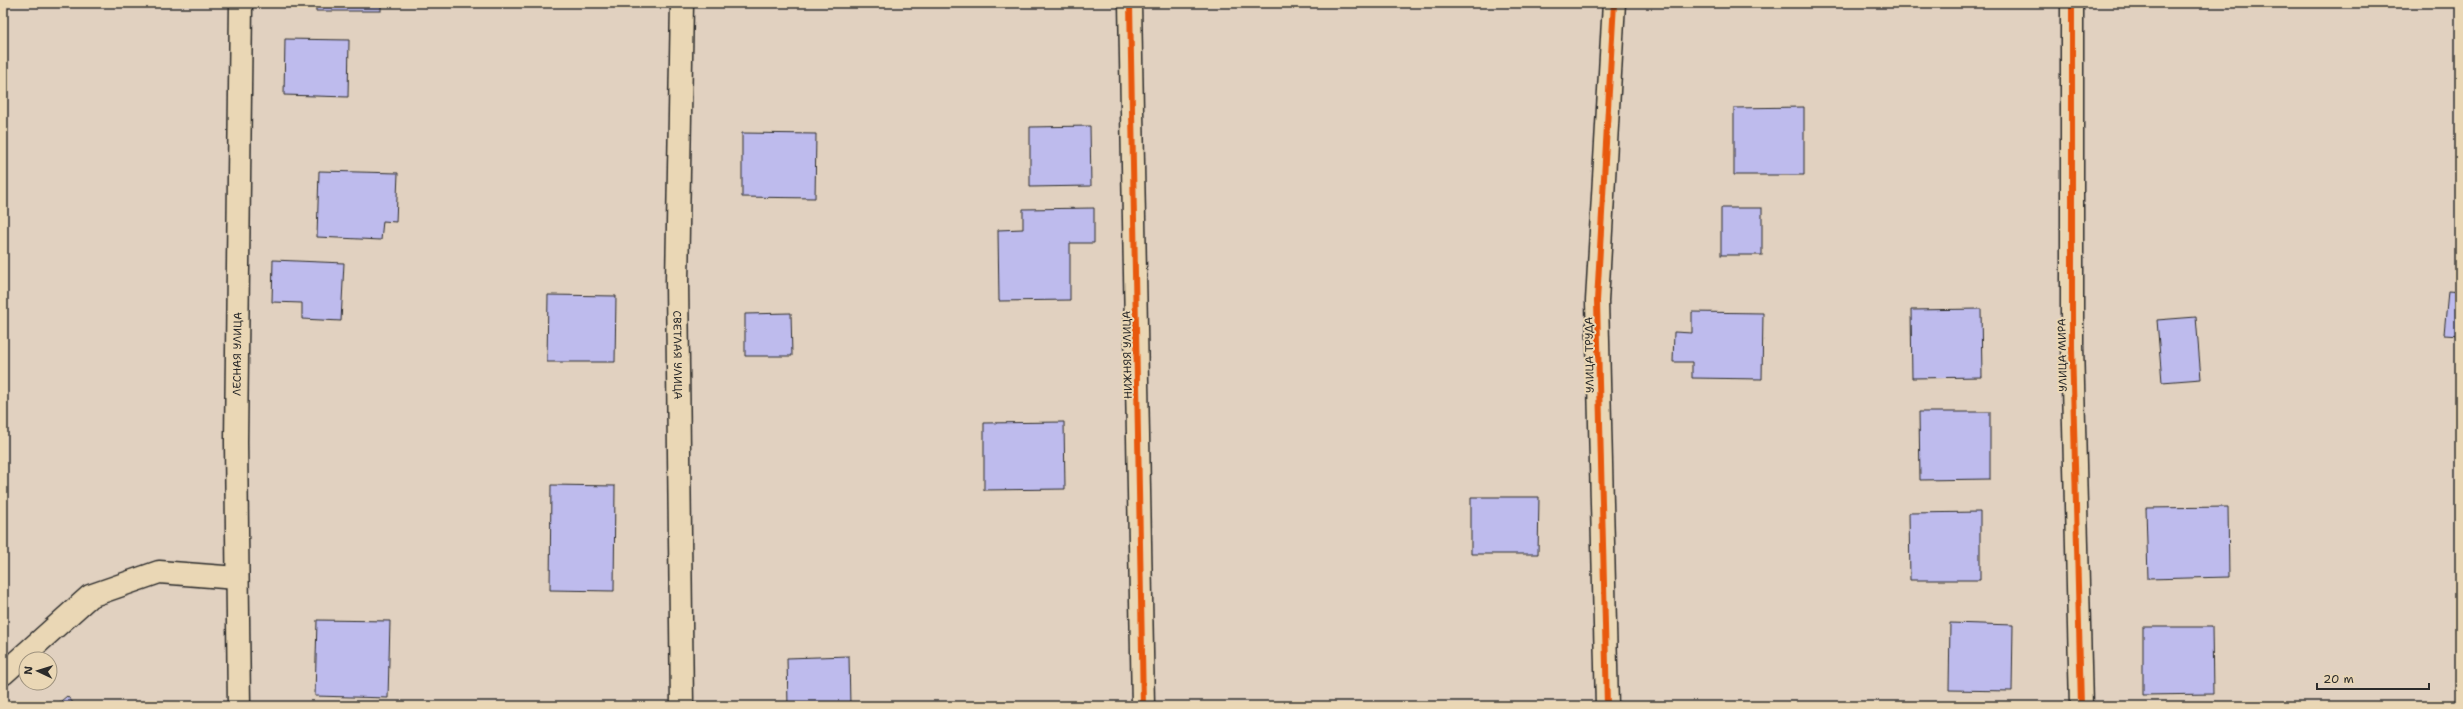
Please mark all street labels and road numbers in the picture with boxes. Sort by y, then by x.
street label: СВЕТЛАЯ УЛИЦА [669,310,685,400]
street label: НИЖНЯЯ УЛИЦА [1119,311,1136,399]
street label: ЛЕСНАЯ УЛИЦА [230,312,245,396]
street label: УЛИЦА ТРУДА [1581,317,1598,393]
street label: УЛИЦА МИРА [2054,318,2071,392]

